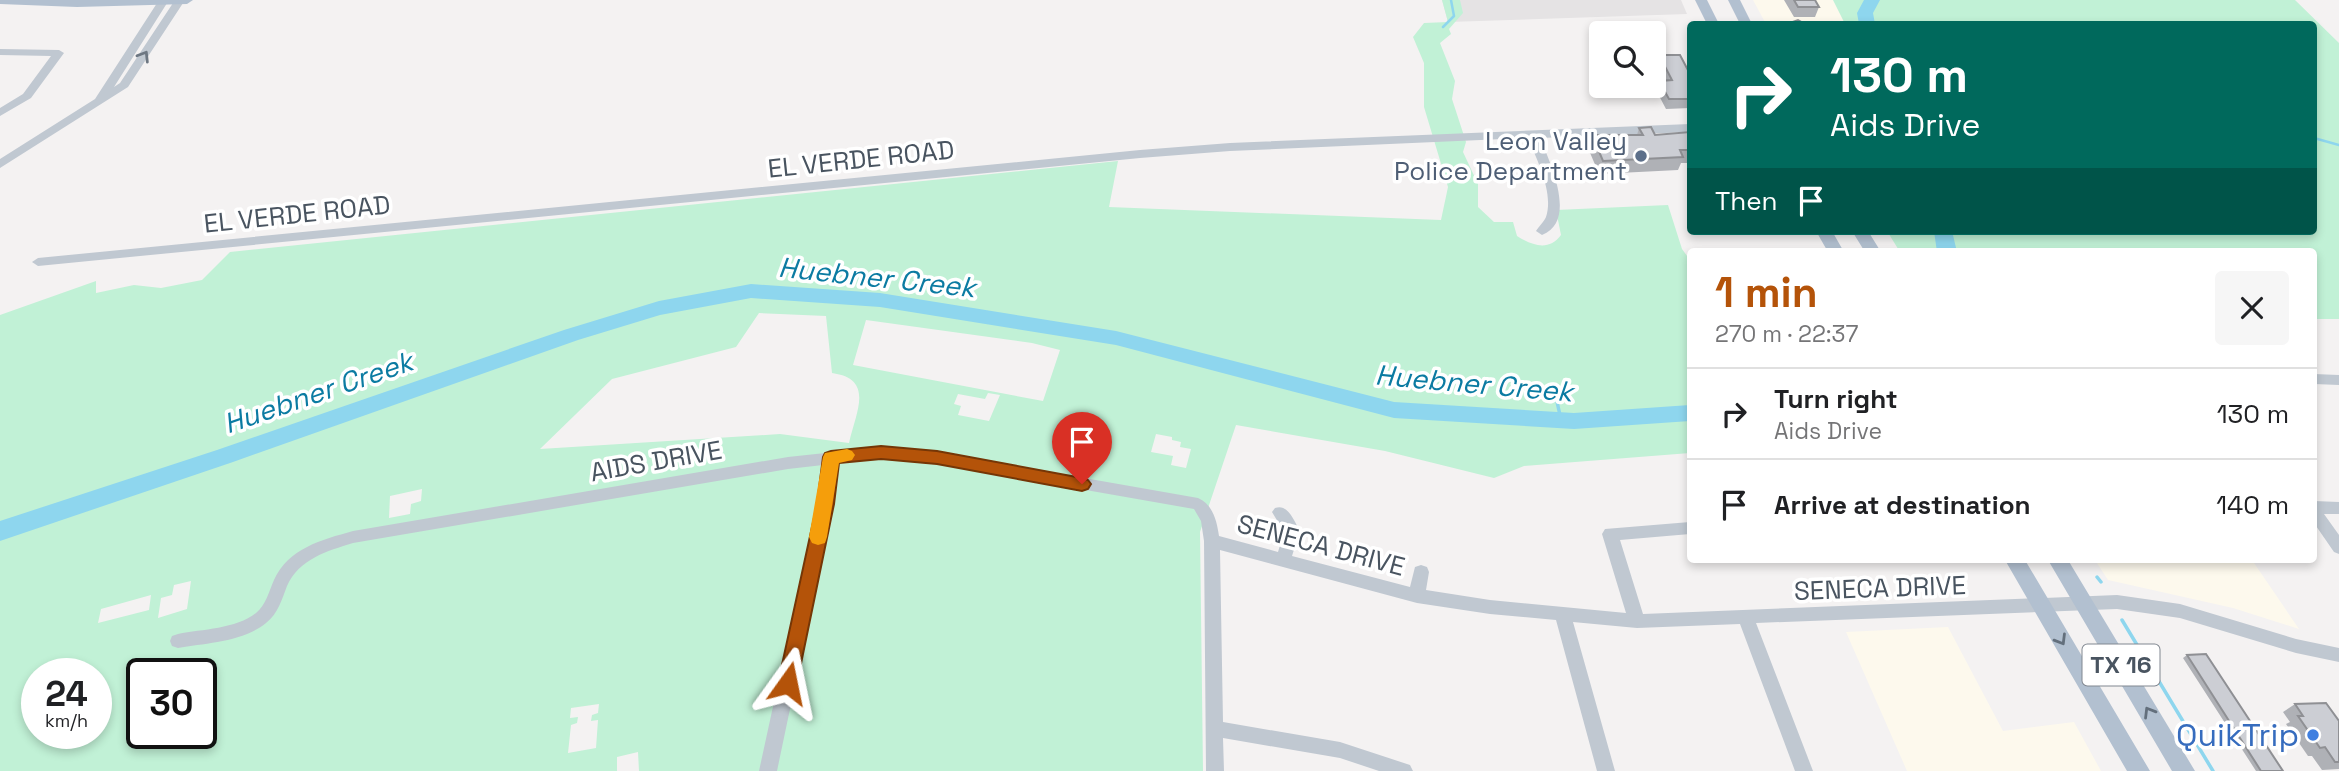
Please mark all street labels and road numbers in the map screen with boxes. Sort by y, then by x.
street label: EL VERDE ROAD [766,132,956,186]
street label: EL VERDE ROAD [202,187,392,241]
street label: AIDS DRIVE [587,433,725,489]
street label: SENECA DRIVE [1233,506,1409,584]
street label: SENECA DRIVE [1793,568,1967,608]
road number: TX 16 [2082,644,2160,686]

